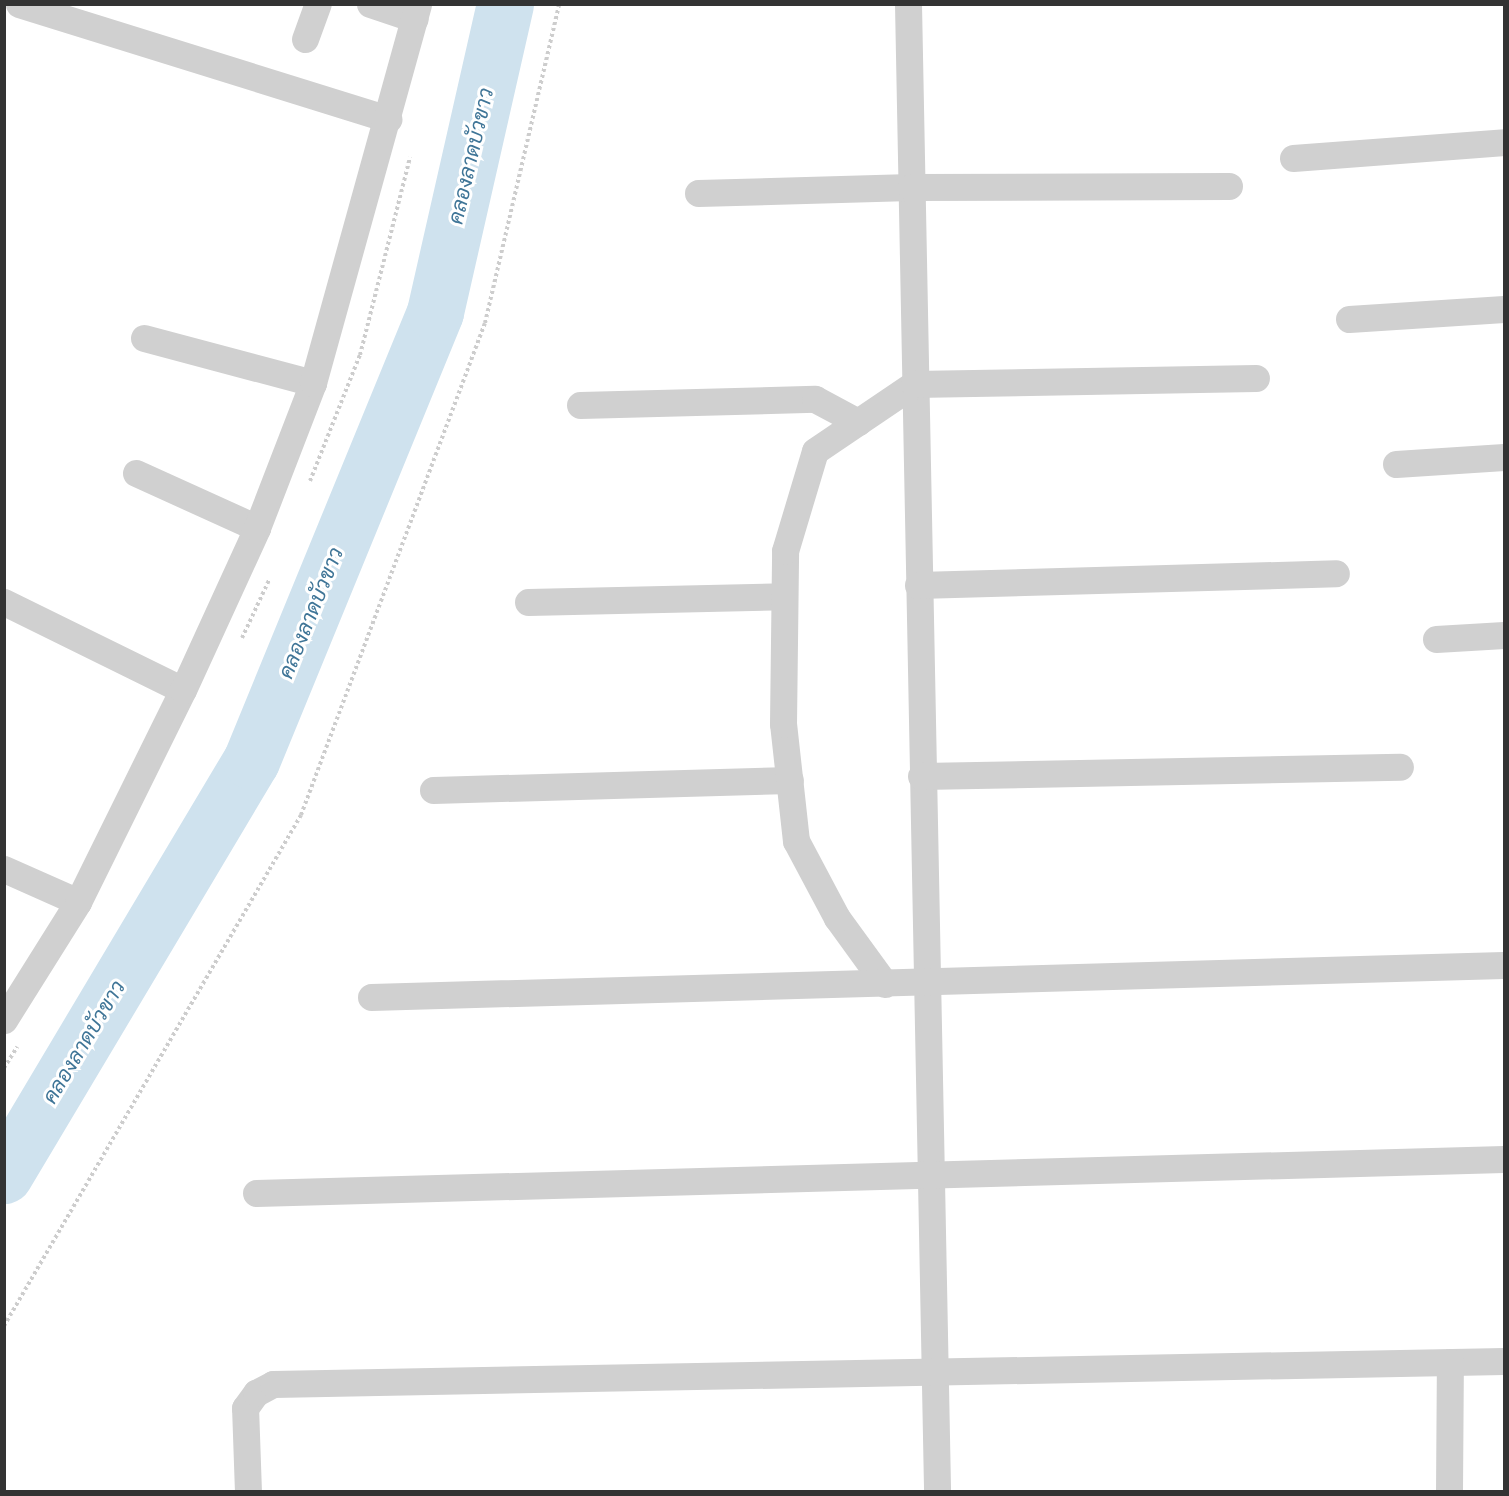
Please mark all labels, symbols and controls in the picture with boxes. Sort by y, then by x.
water label: คลองลาดบัวขาว [443,85,499,227]
water label: คลองลาดบัวขาว [273,544,349,682]
water label: คลองลาดบัวขาว [37,976,131,1108]

